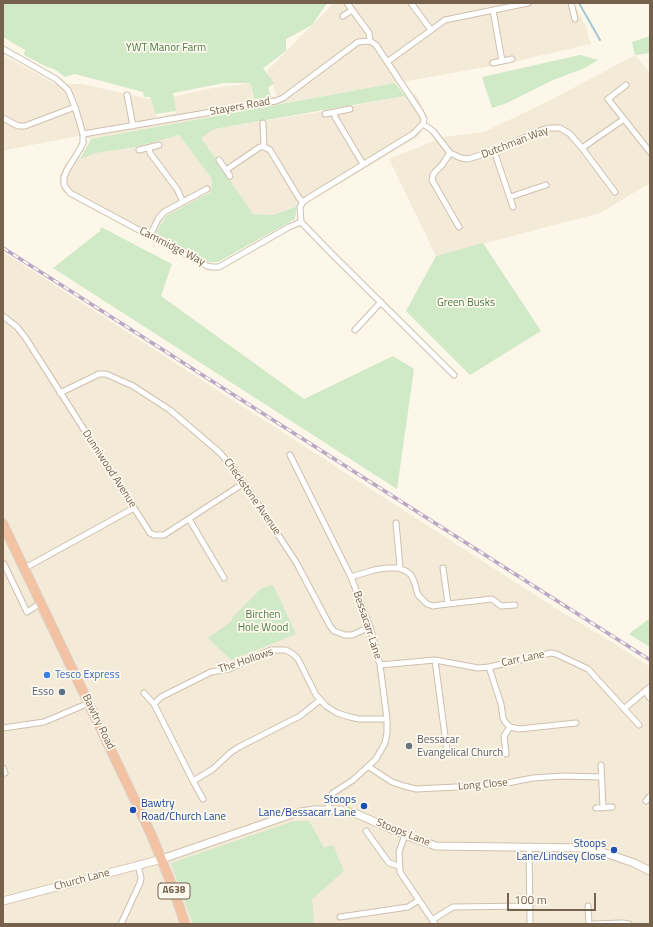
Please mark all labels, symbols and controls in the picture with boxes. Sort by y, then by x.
park label: YWT Manor Farm [126,41,206,55]
street label: Stayers Road [209,95,271,119]
street label: Dutchman Way [480,124,550,162]
street label: Cammidge Way [137,225,207,269]
park label: Green Busks [437,296,495,310]
street label: Dunniwood Avenue [79,428,139,510]
street label: Checkstone Avenue [221,456,283,538]
street label: Bessacarr Lane [350,589,384,661]
park label: Birchen Hole Wood [238,608,288,634]
street label: The Hollows [217,645,275,677]
street label: Carr Lane [500,648,546,670]
place label: Tesco Express [55,668,120,682]
marker: Tesco Express [42,670,52,680]
place label: Esso [32,685,54,699]
marker: Esso [57,687,67,697]
street label: Bawtry Road [79,692,117,752]
place label: Bessacar Evangelical Church [417,733,503,759]
marker: Bessacar Evangelical Church [404,741,414,751]
street label: Long Close [458,776,508,794]
place label: Stoops Lane/Bessacarr Lane [259,793,356,819]
place label: Bawtry Road/Church Lane [141,797,226,823]
marker: Stoops Lane/Bessacarr Lane [359,801,369,811]
marker: Bawtry Road/Church Lane [128,805,138,815]
street label: Stoops Lane [374,816,432,850]
place label: Stoops Lane/Lindsey Close [517,837,606,863]
marker: Stoops Lane/Lindsey Close [609,845,619,855]
street label: Church Lane [53,866,111,894]
road number: A638 [158,883,190,899]
scale bar [509,885,598,911]
text: 100 m [514,890,547,909]

